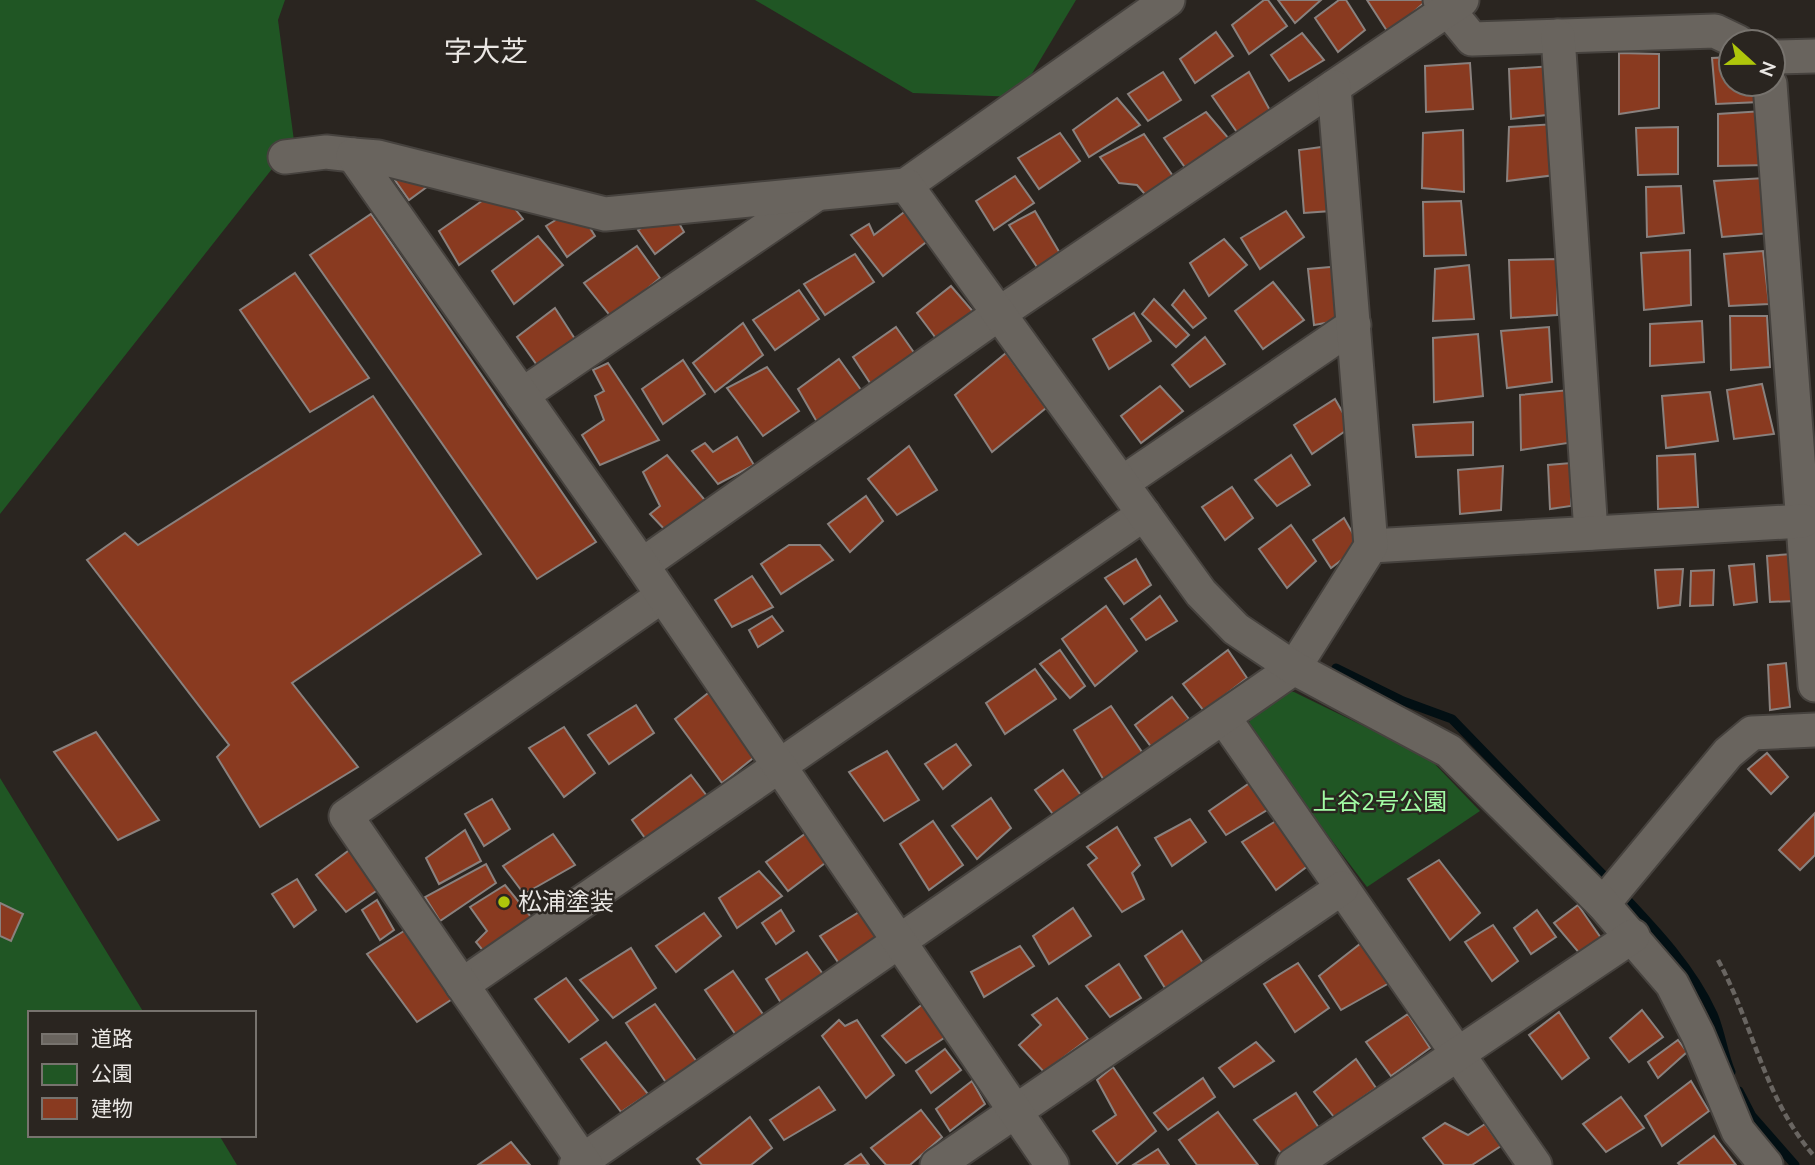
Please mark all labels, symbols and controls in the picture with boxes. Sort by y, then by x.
north arrow [1717,28,1787,98]
district label: 字大芝 [444,33,528,71]
text: N [1752,57,1782,80]
park label: 上谷2号公園 [1313,786,1447,818]
place label: 松浦塗装 [518,886,614,918]
marker: 松浦塗装 [496,894,512,910]
legend [28,1011,256,1137]
text: 道路 [91,1025,133,1053]
text: 公園 [91,1060,133,1088]
text: 建物 [91,1095,133,1123]

